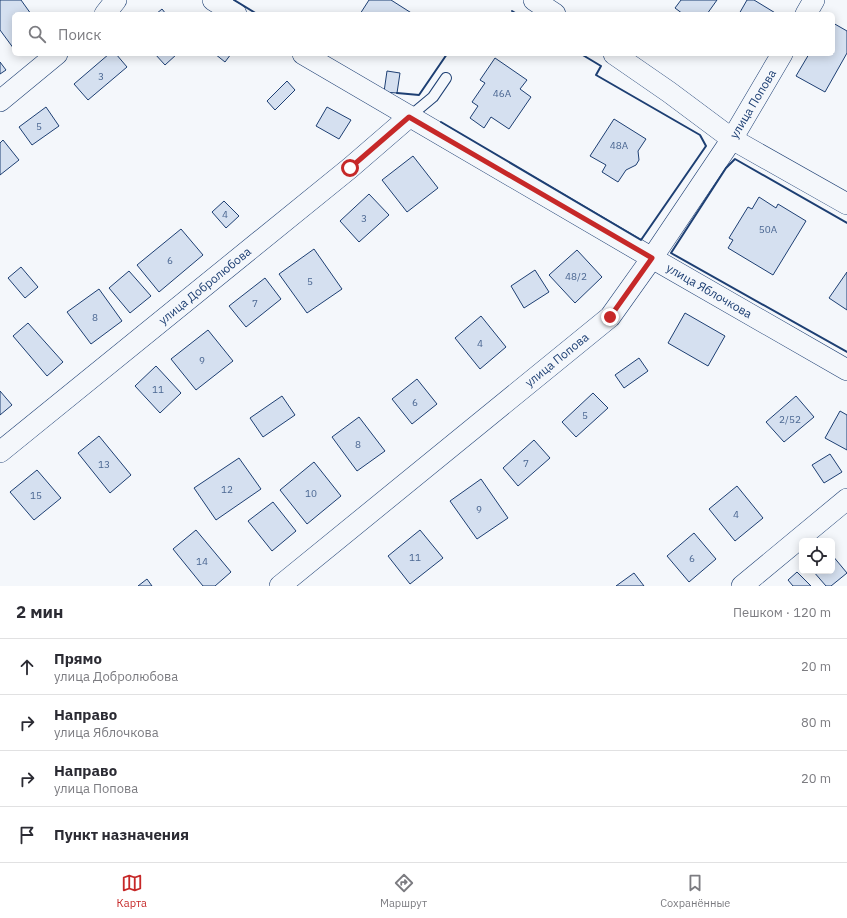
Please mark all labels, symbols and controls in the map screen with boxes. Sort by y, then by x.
search box [12,12,835,56]
icon: search [26,23,48,45]
text: Поиск [58,25,101,44]
street label: улица Попова [726,66,779,141]
house number: 3 [98,70,104,83]
house number: 46А [493,87,512,100]
house number: 5 [36,120,42,133]
house number: 48А [610,139,629,152]
route start [341,159,359,177]
house number: 4 [222,208,228,221]
house number: 3 [361,212,367,225]
house number: 50А [759,223,778,236]
street label: улица Добролюбова [155,243,254,328]
house number: 6 [167,254,173,267]
street label: улица Яблочкова [664,260,755,322]
house number: 48/2 [565,270,587,283]
house number: 5 [307,275,313,288]
house number: 7 [252,297,258,310]
route end [601,308,619,326]
house number: 8 [92,311,98,324]
street label: улица Попова [522,329,592,390]
house number: 4 [477,337,483,350]
house number: 9 [199,354,205,367]
house number: 11 [152,383,164,396]
house number: 6 [412,396,418,409]
house number: 5 [582,409,588,422]
house number: 2/52 [779,413,801,426]
house number: 8 [355,438,361,451]
house number: 7 [523,457,529,470]
house number: 13 [98,458,110,471]
house number: 12 [221,483,233,496]
house number: 10 [305,487,317,500]
house number: 15 [30,489,42,502]
house number: 9 [476,503,482,516]
house number: 4 [733,508,739,521]
map controls [799,538,835,574]
button: locate [799,538,835,574]
house number: 11 [409,551,421,564]
house number: 6 [689,552,695,565]
house number: 14 [196,555,208,568]
text: 2 мин [16,601,63,623]
text: Пешком · 120 m [733,604,831,621]
text: Прямо [54,649,102,668]
icon: ahead [16,656,38,678]
text: 20 m [801,658,831,675]
text: улица Добролюбова [54,668,178,685]
text: Направо [54,705,117,724]
icon: right [16,712,38,734]
text: 80 m [801,714,831,731]
text: улица Яблочкова [54,724,159,741]
text: Направо [54,761,117,780]
icon: right [16,768,38,790]
text: 20 m [801,770,831,787]
text: улица Попова [54,780,138,797]
icon: arrive [16,824,38,846]
text: Пункт назначения [54,825,189,844]
tab: Карта [117,872,147,910]
tab: Маршрут [380,872,427,910]
tab: Сохранённые [660,872,730,910]

